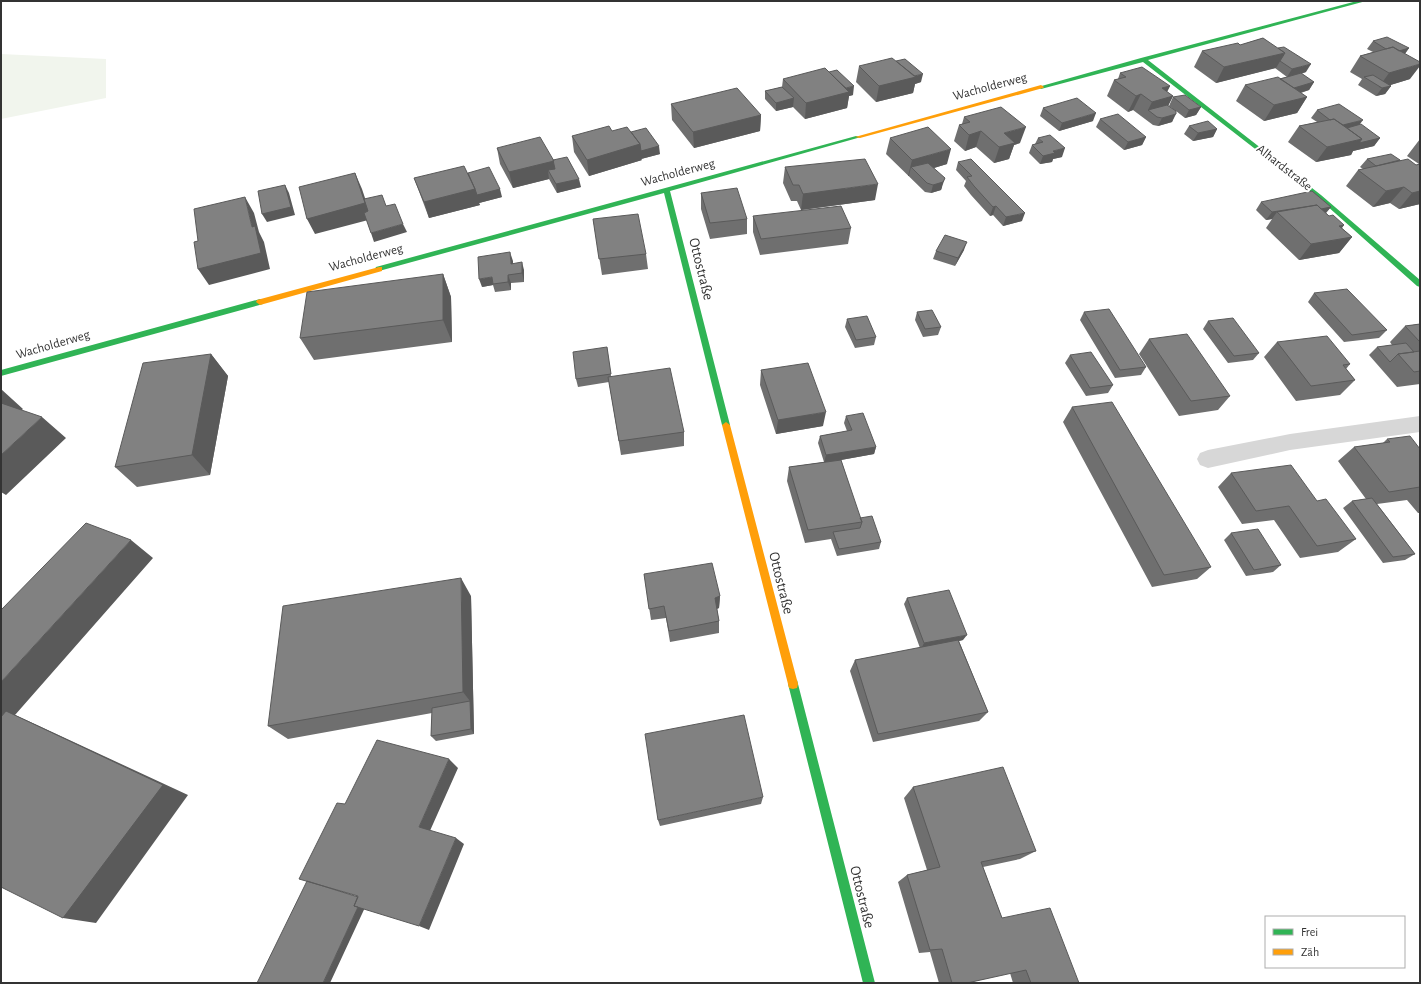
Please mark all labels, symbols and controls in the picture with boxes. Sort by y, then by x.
street label: Wacholderweg [952,71,1029,103]
street label: Alhardstraße [1254,142,1314,194]
street label: Wacholderweg [640,157,717,189]
street label: Ottostraße [686,236,716,302]
street label: Wacholderweg [328,242,405,274]
street label: Wacholderweg [15,328,92,362]
street label: Ottostraße [766,550,796,616]
street label: Ottostraße [847,864,877,930]
legend [1265,916,1405,968]
text: Frei [1301,926,1318,938]
text: Zäh [1301,946,1319,958]

